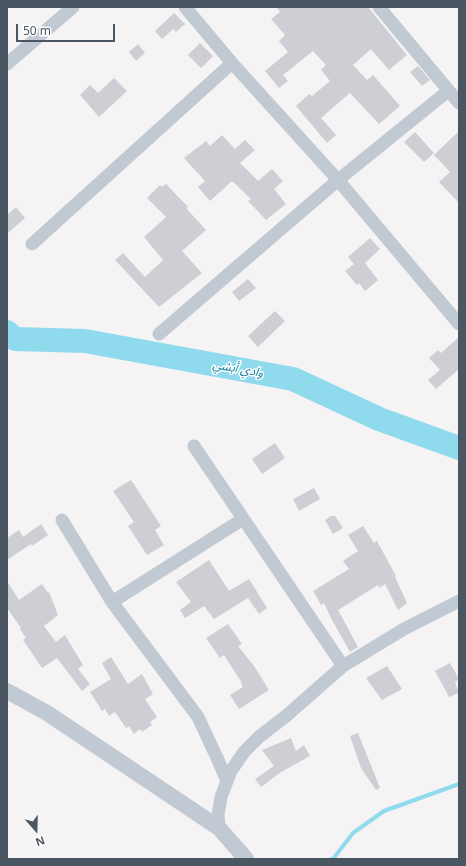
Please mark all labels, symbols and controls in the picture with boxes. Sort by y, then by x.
scale bar [18,16,117,42]
text: 50 m [23,22,51,39]
water label: وادي أبشي [212,357,264,381]
north arrow [16,810,56,850]
text: N [34,833,47,850]

